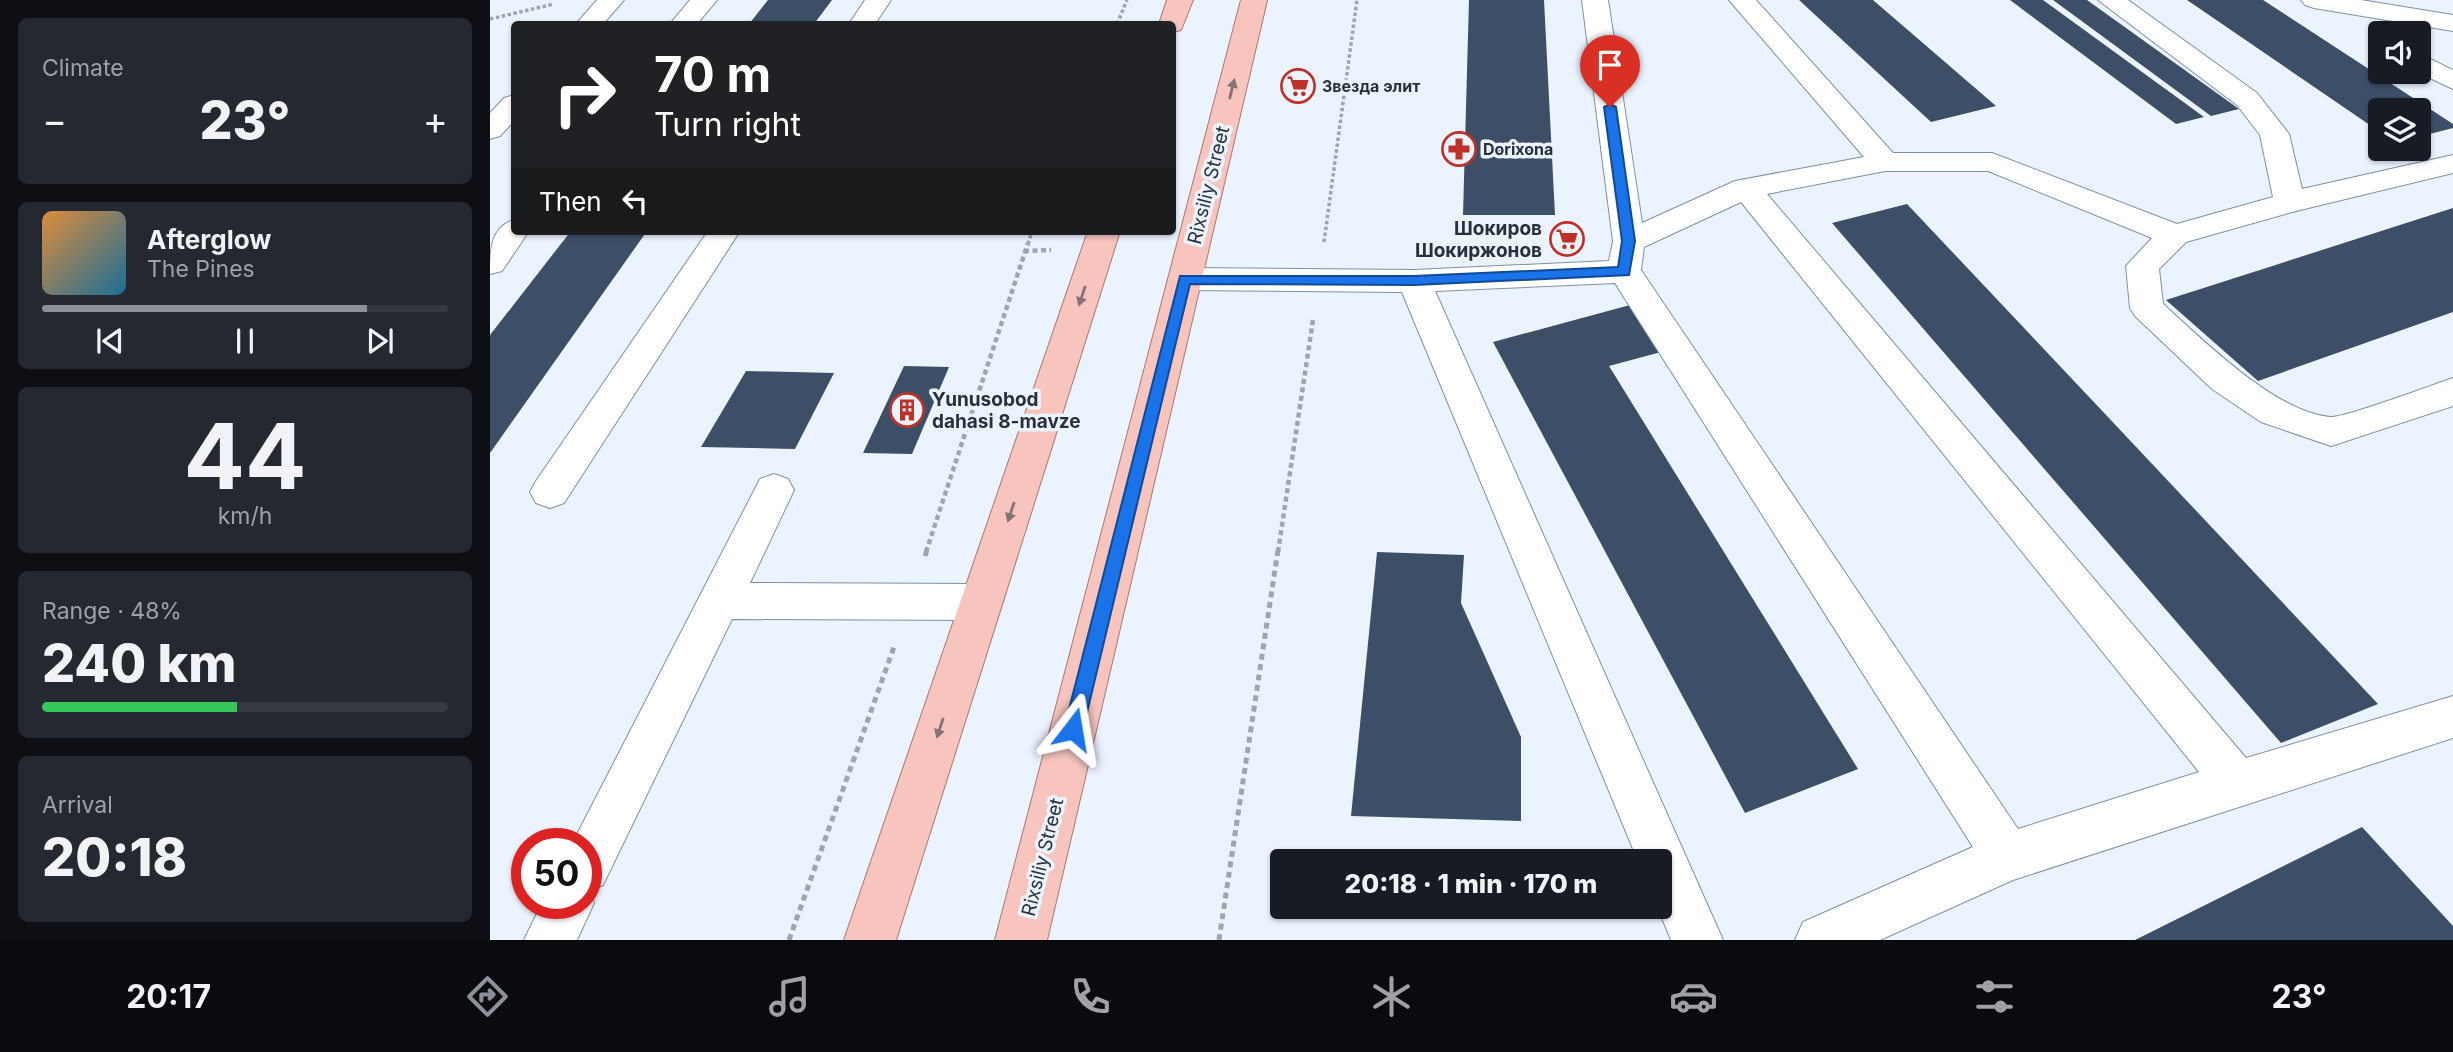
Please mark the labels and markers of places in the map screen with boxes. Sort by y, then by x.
pin [1580,35,1640,107]
supermarket icon: Звезда элит [1279,67,1317,105]
place label: Звезда элит [1322,76,1420,96]
pharmacy icon: Dorixona [1440,130,1478,168]
place label: Dorixona [1483,139,1553,159]
place label: Шокиров Шокиржонов [1415,217,1542,262]
supermarket icon: Шокиров Шокиржонов [1548,220,1586,258]
place label: Yunusobod dahasi 8-mavze [932,388,1081,433]
building icon: Yunusobod dahasi 8-mavze [888,391,926,429]

